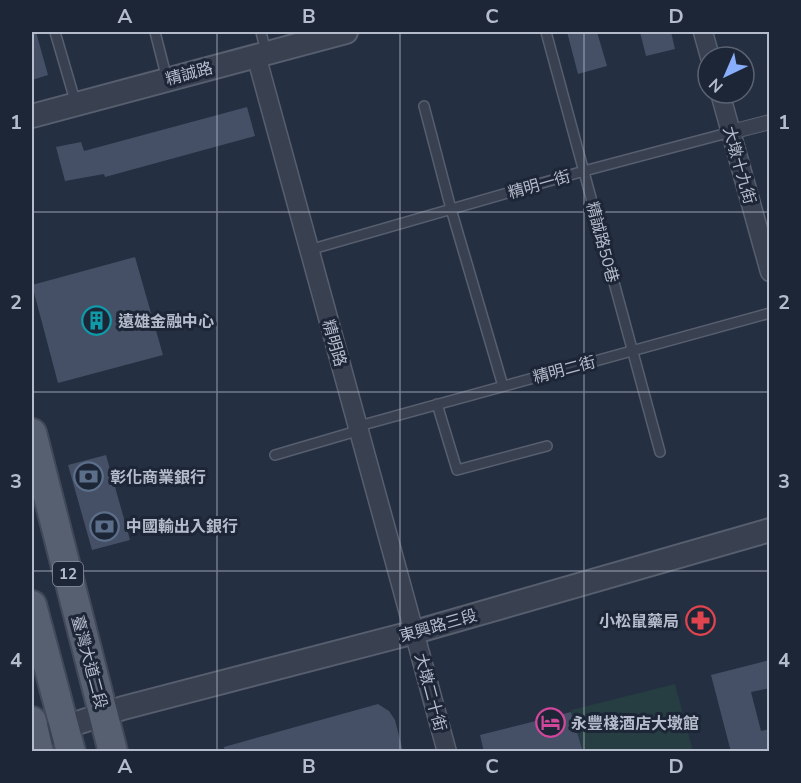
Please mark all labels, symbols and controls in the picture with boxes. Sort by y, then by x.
text: A [118,3,133,30]
text: B [302,3,316,30]
text: C [485,3,499,30]
text: D [668,3,684,30]
north arrow [696,45,756,105]
street label: 精誠路 [163,57,215,91]
text: N [704,73,728,97]
text: 1 [10,109,22,136]
text: 1 [778,109,790,136]
street label: 大墩十九街 [717,124,761,207]
street label: 精明一街 [505,166,573,204]
street label: 精誠路50巷 [581,199,623,285]
text: 2 [10,289,22,316]
text: 2 [778,289,790,316]
building icon: 遠雄金融中心 [81,305,113,337]
place label: 遠雄金融中心 [118,311,214,333]
street label: 精明路 [317,317,351,369]
street label: 精明二街 [530,351,598,389]
bank icon: 彰化商業銀行 [73,461,105,493]
place label: 彰化商業銀行 [110,467,206,489]
text: 3 [10,468,22,495]
text: 3 [778,468,790,495]
bank icon: 中國輸出入銀行 [89,510,121,542]
place label: 中國輸出入銀行 [126,516,238,538]
road number: 12 [53,562,83,586]
street label: 東興路三段 [397,604,480,648]
pharmacy icon: 小松鼠藥局 [684,605,716,637]
place label: 小松鼠藥局 [599,611,679,633]
street label: 臺灣大道二段 [66,613,112,711]
text: 4 [10,647,22,674]
text: 4 [778,647,790,674]
street label: 大墩二十街 [409,651,451,734]
hotel icon: 永豐棧酒店大墩館 [534,707,566,739]
place label: 永豐棧酒店大墩館 [571,713,699,735]
text: A [118,753,133,780]
text: B [302,753,316,780]
text: C [485,753,499,780]
text: D [668,753,684,780]

